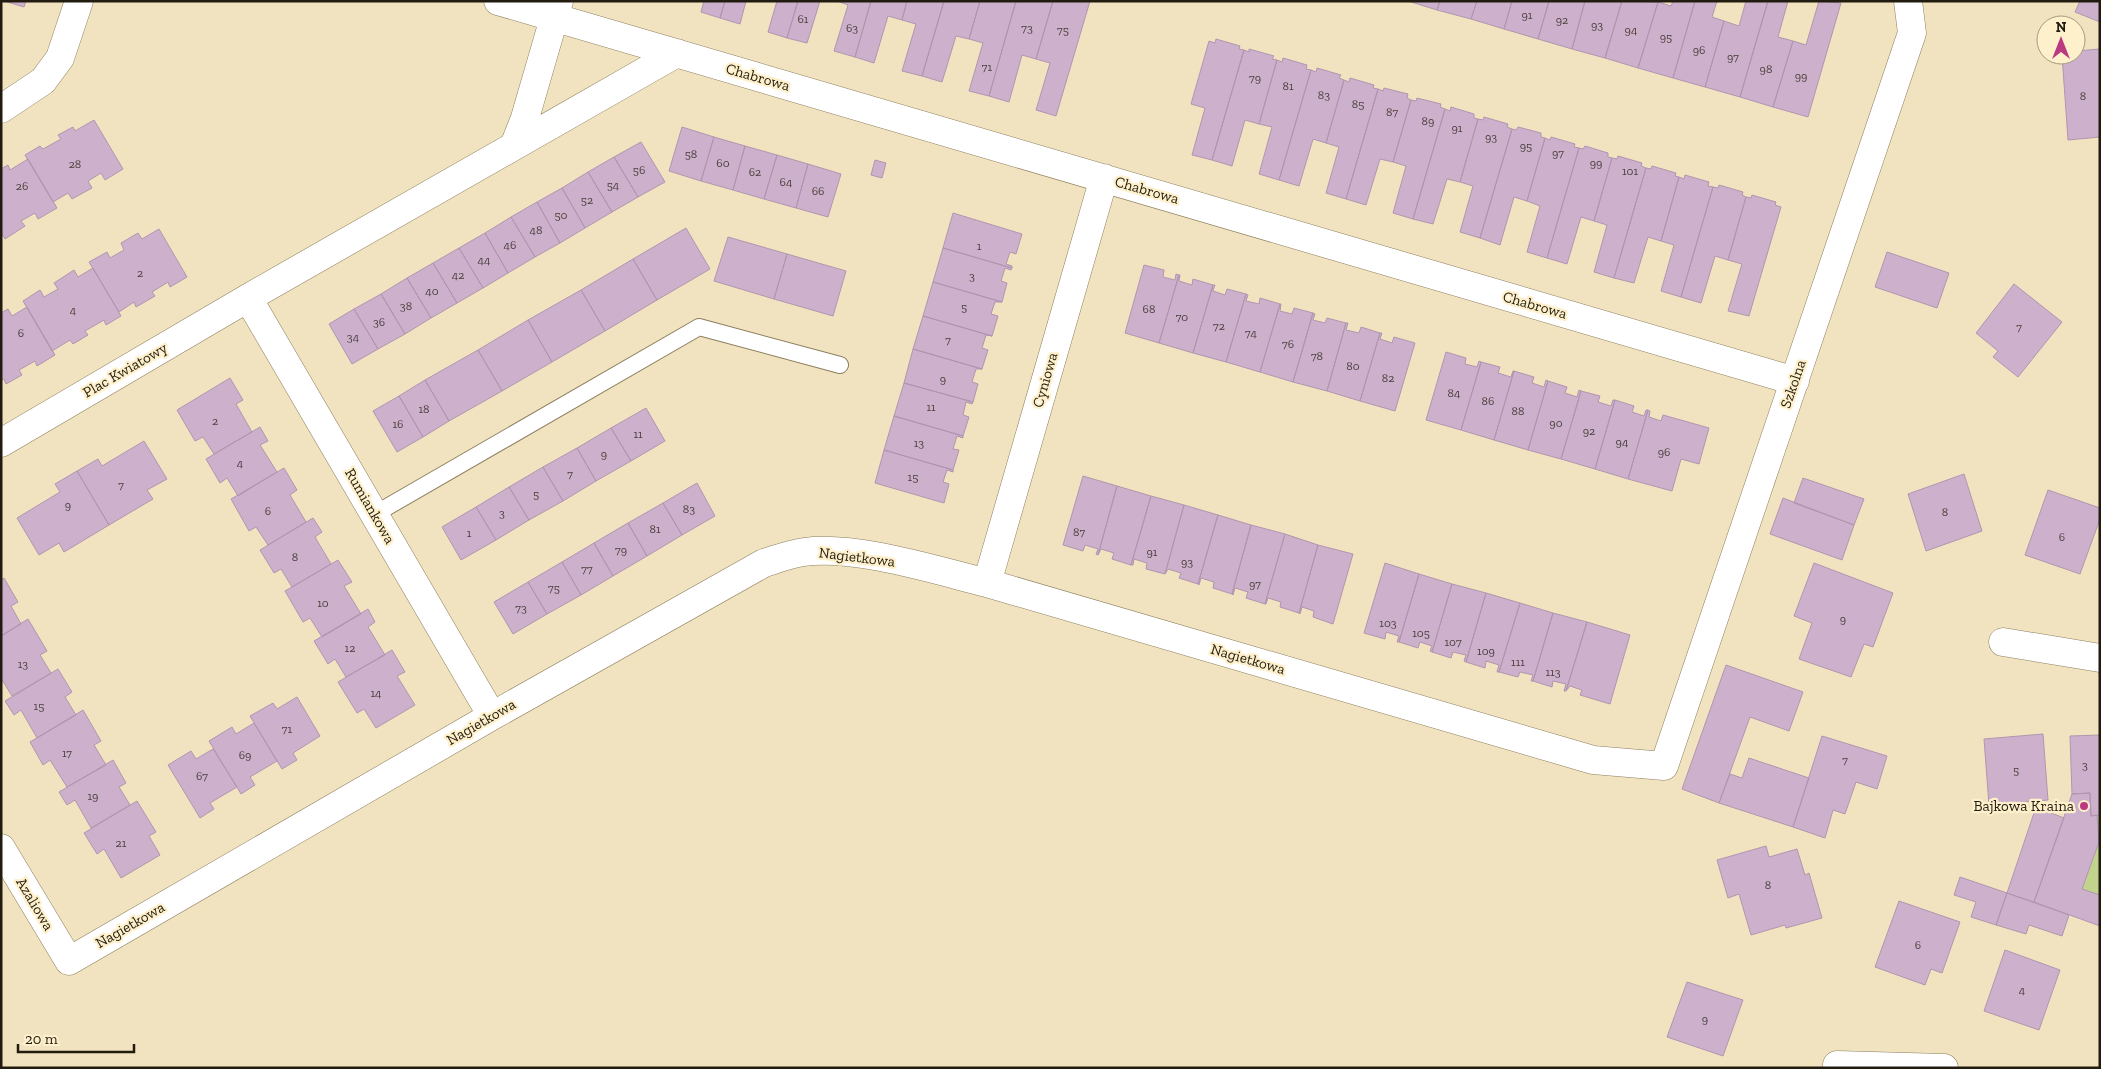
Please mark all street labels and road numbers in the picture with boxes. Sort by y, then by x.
street label: Chabrowa [724,59,792,95]
street label: Chabrowa [1113,172,1181,208]
street label: Chabrowa [1501,287,1569,323]
street label: Plac Kwiatowy [80,338,171,401]
street label: Cyniowa [1029,350,1061,410]
street label: Szkolna [1776,357,1810,411]
street label: Rumiankowa [341,465,399,547]
street label: Nagietkowa [818,543,896,571]
street label: Nagietkowa [1209,640,1287,678]
street label: Nagietkowa [443,695,519,749]
street label: Azaliowa [12,874,58,934]
street label: Nagietkowa [92,898,168,952]

